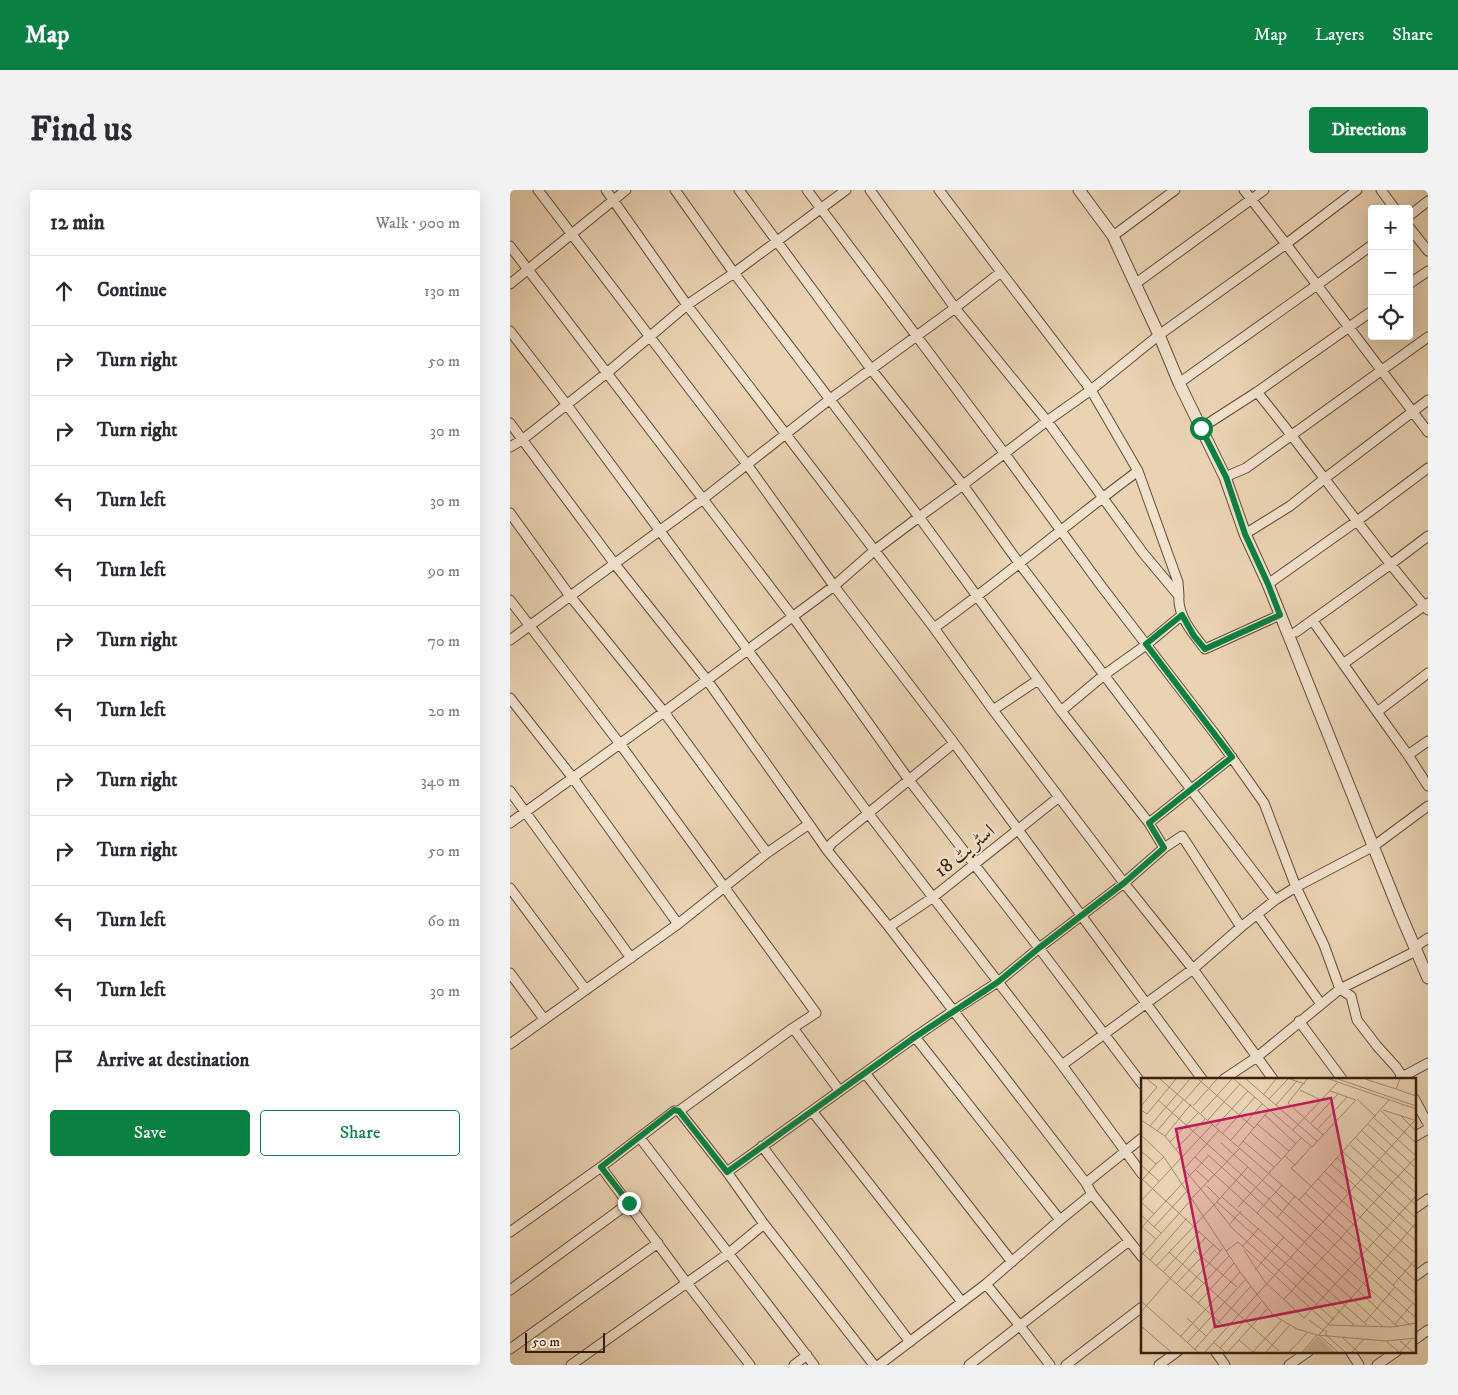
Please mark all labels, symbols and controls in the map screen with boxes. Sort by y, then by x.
text: Map [25,20,69,50]
text: Map [1254,24,1287,46]
text: Layers [1315,24,1364,46]
text: Share [1392,24,1433,46]
button: Directions [1309,107,1428,153]
text: Find us [30,108,132,152]
map controls [1368,205,1413,340]
button: + [1368,205,1413,250]
text: 12 min [50,210,105,236]
text: Walk · 900 m [375,213,460,233]
button: − [1368,250,1413,295]
icon: ahead [50,277,78,305]
text: Continue [97,279,167,302]
text: 130 m [424,281,460,301]
button: locate [1368,295,1413,340]
icon: right [50,347,78,375]
text: Turn right [97,349,177,372]
text: 50 m [428,351,460,371]
icon: right [50,417,78,445]
route start [1190,417,1213,440]
text: Turn right [97,419,177,442]
text: 30 m [430,421,460,441]
icon: left [50,487,78,515]
text: Turn left [97,489,166,512]
text: 30 m [430,491,460,511]
icon: left [50,557,78,585]
text: Turn left [97,559,166,582]
text: 90 m [428,561,460,581]
icon: right [50,627,78,655]
text: Turn right [97,629,177,652]
text: 70 m [428,631,460,651]
icon: left [50,697,78,725]
text: Turn left [97,699,166,722]
text: 20 m [428,701,460,721]
icon: right [50,767,78,795]
text: Turn right [97,769,177,792]
text: 340 m [421,771,460,791]
street label: اسٹریٹ 18 [929,819,1001,883]
icon: right [50,837,78,865]
text: Turn right [97,839,177,862]
text: 50 m [428,841,460,861]
icon: left [50,907,78,935]
text: Turn left [97,909,166,932]
text: 60 m [428,911,460,931]
icon: left [50,977,78,1005]
text: Turn left [97,979,166,1002]
text: 30 m [430,981,460,1001]
icon: arrive [50,1047,78,1075]
text: Arrive at destination [97,1049,249,1072]
inset map [1141,1078,1416,1352]
button: Save [50,1110,250,1156]
button: Share [260,1110,460,1156]
route end [618,1192,641,1215]
scale bar [525,1330,605,1353]
text: 50 m [532,1333,560,1351]

